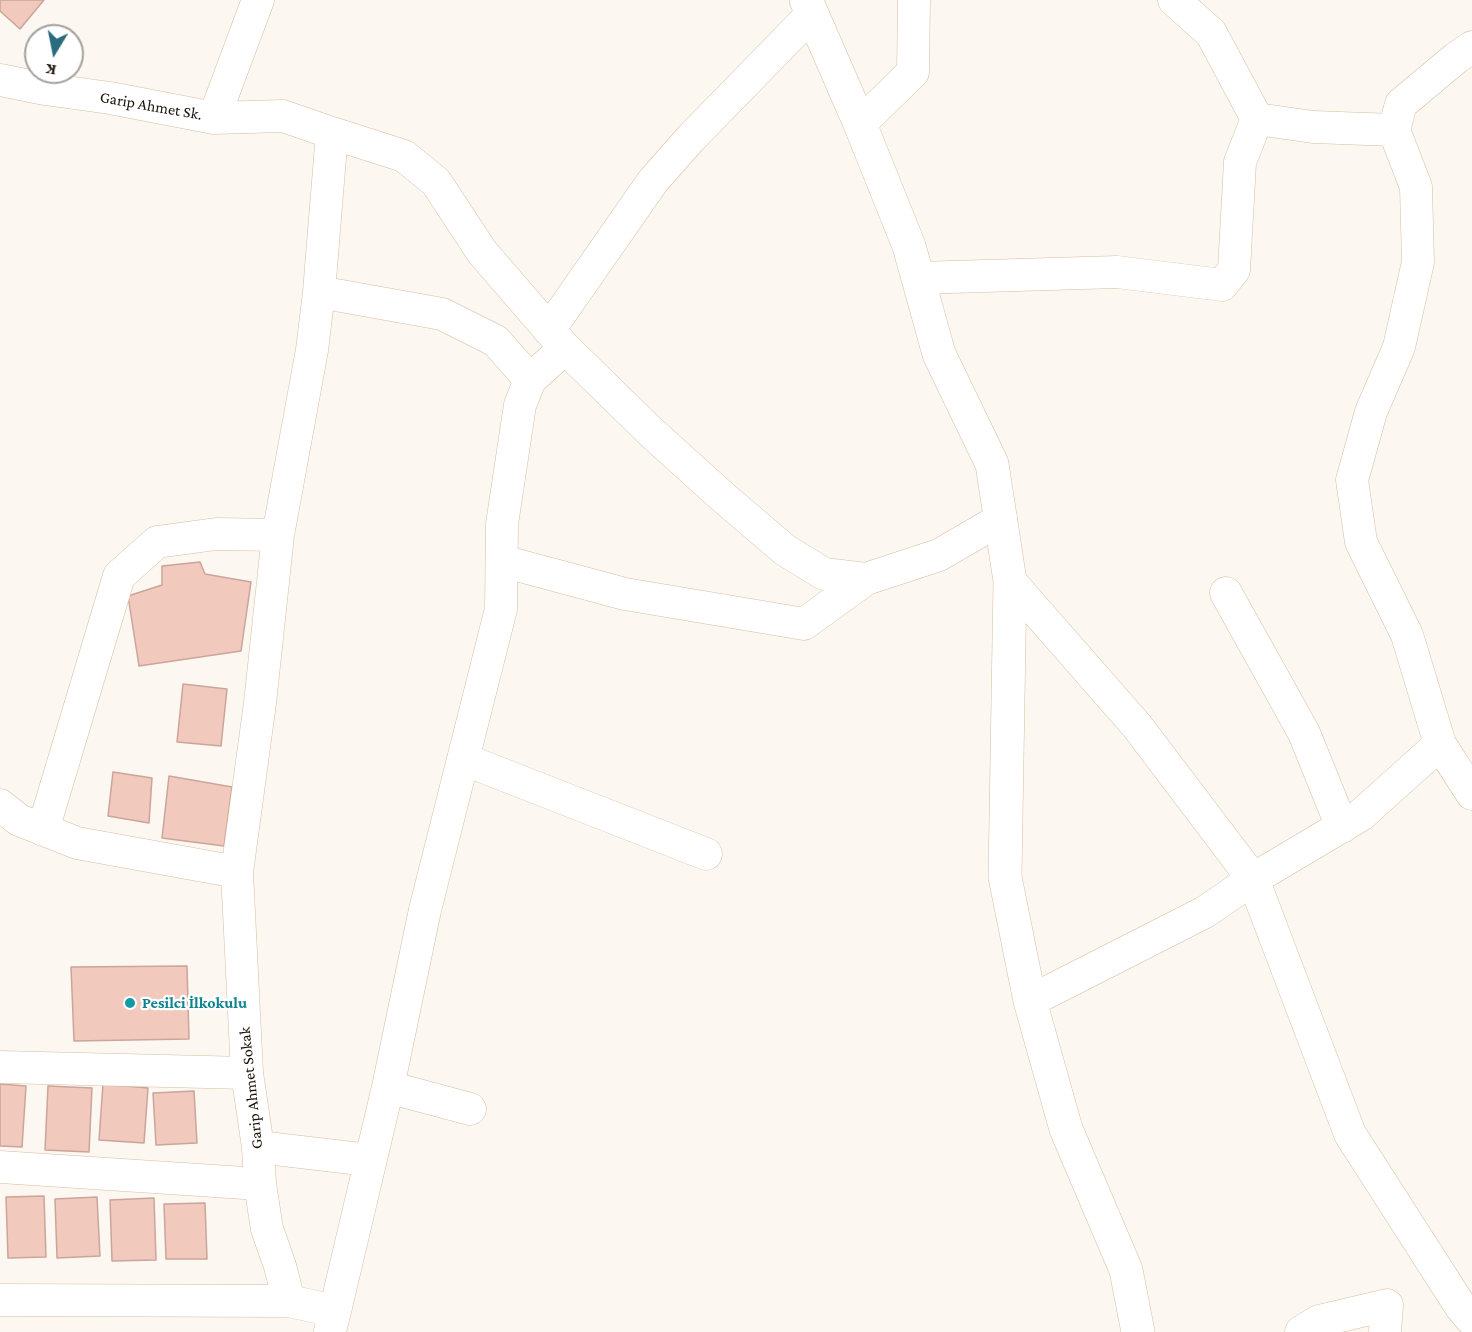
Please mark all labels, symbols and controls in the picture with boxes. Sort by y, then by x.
north arrow [24,24,84,84]
text: K [45,61,58,80]
street label: Garip Ahmet Sk. [98,88,204,124]
place label: Pesilci İlkokulu [142,993,247,1013]
marker: Pesilci İlkokulu [123,996,137,1010]
street label: Garip Ahmet Sokak [235,1026,267,1150]

